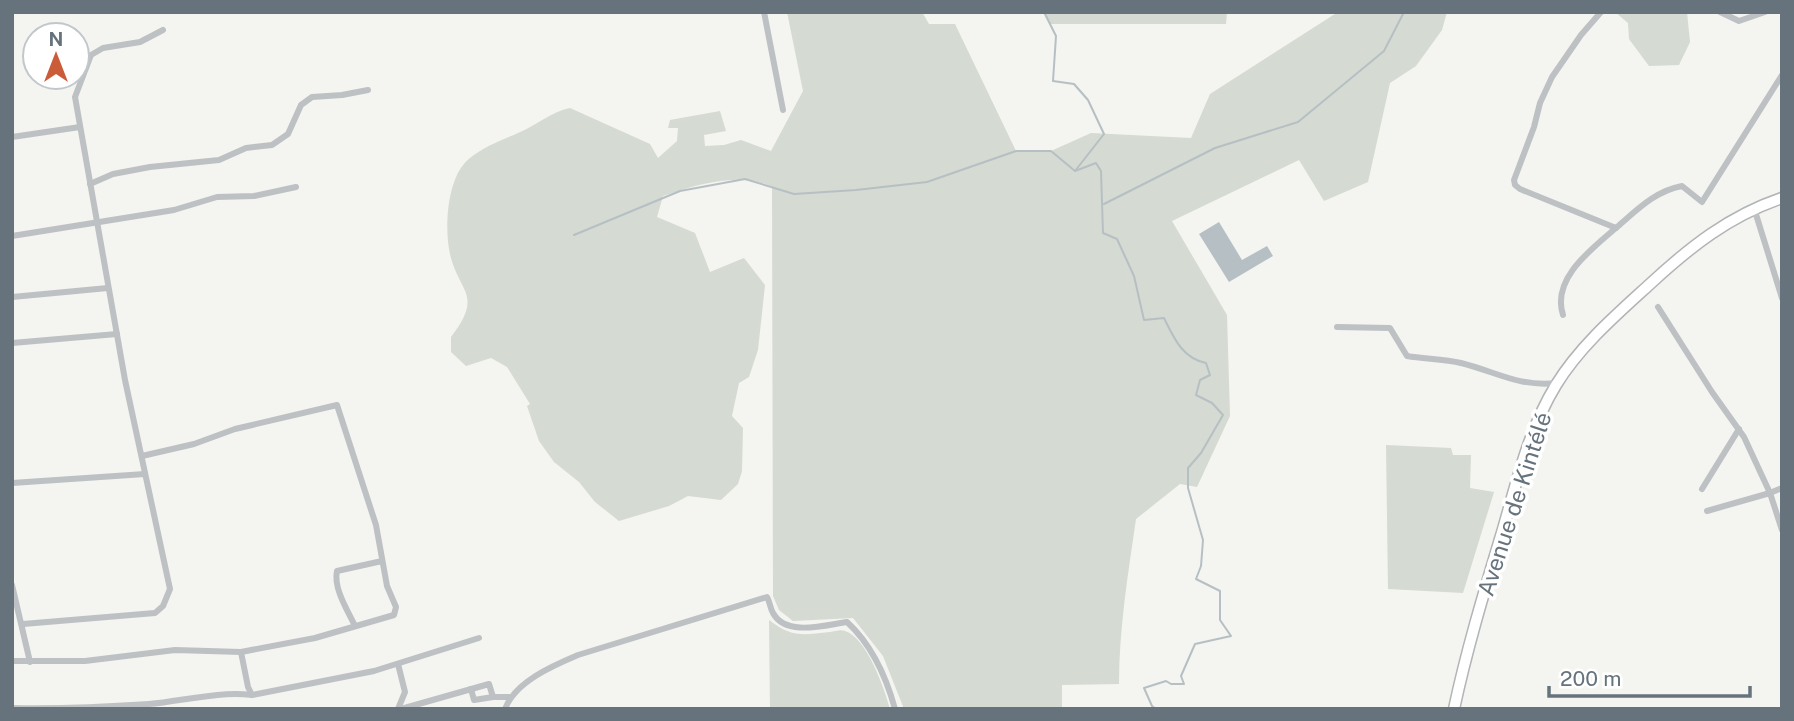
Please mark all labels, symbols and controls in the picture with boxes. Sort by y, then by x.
north arrow [21,21,91,91]
text: N [49,28,63,50]
street label: Avenue de Kintélé [1472,409,1556,599]
scale bar [1549,654,1750,698]
text: 200 m [1560,666,1621,691]

